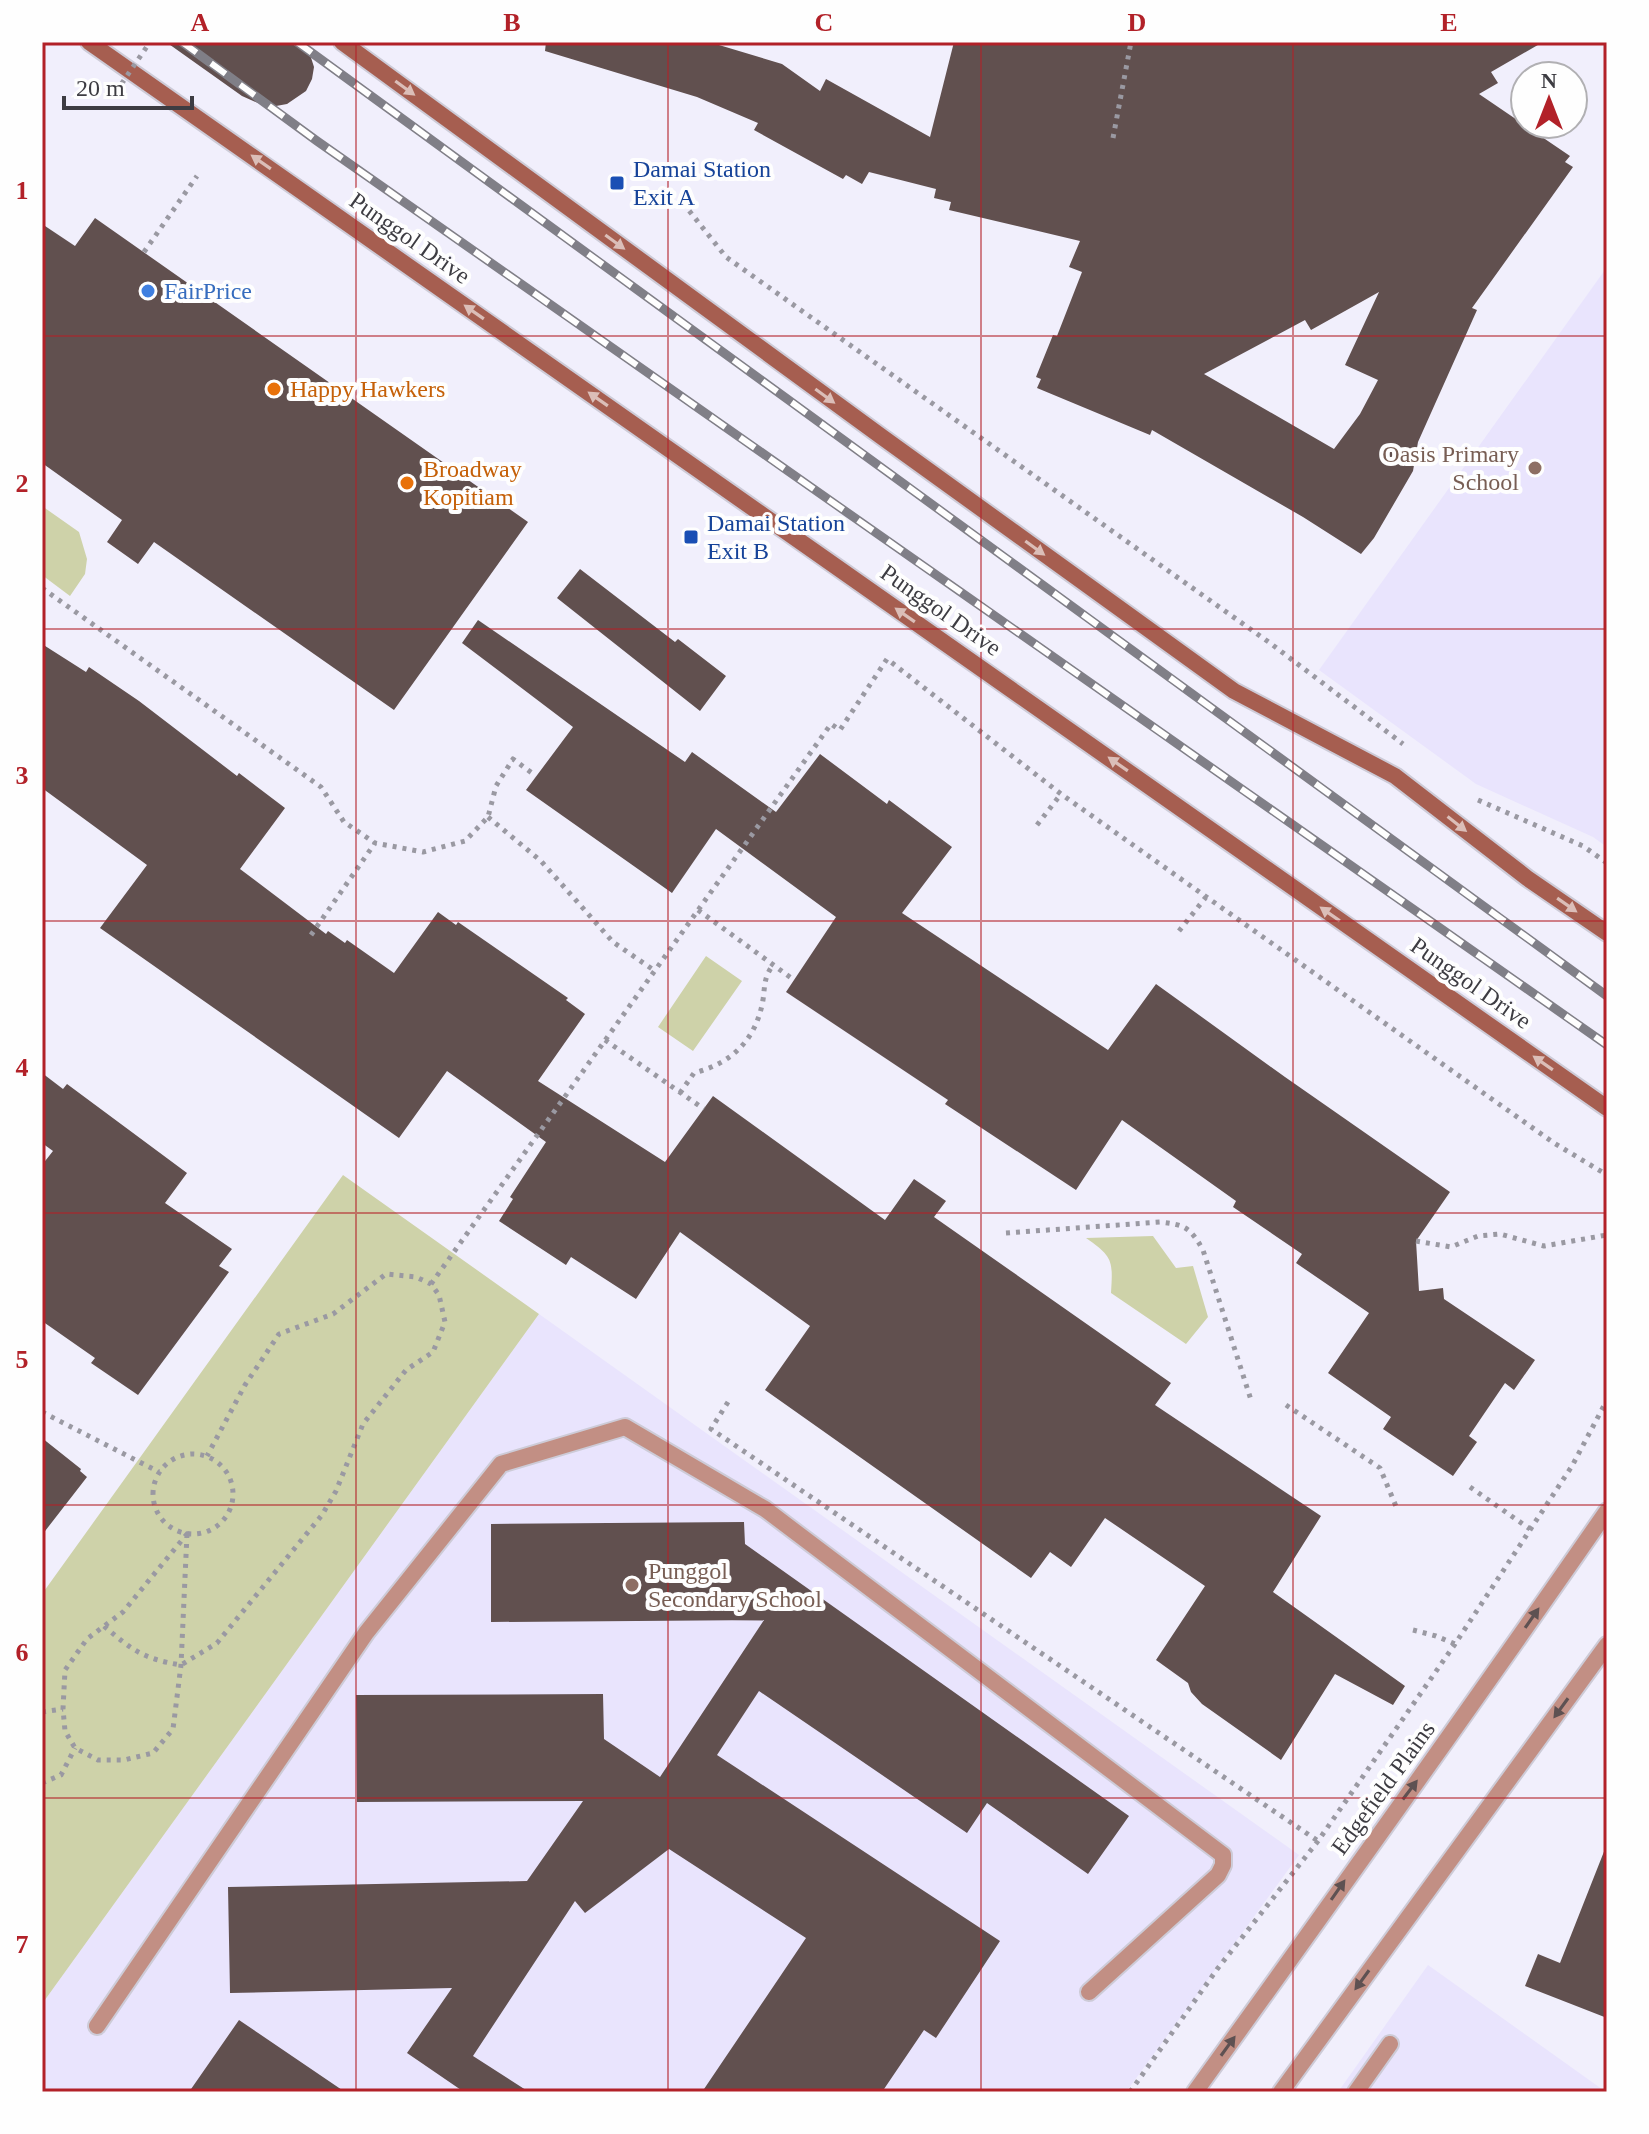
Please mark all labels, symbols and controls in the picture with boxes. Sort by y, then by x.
text: A [191,8,210,37]
text: B [503,8,521,37]
text: C [815,8,833,37]
text: D [1128,8,1146,37]
text: E [1440,8,1458,37]
scale bar [64,60,192,110]
north arrow [1509,60,1589,140]
text: N [1541,68,1557,93]
text: 20 m [76,75,125,101]
one-way arrow [395,80,416,95]
one-way arrow [250,154,272,170]
place label: Damai Station Exit A [633,156,771,210]
marker: Damai Station Exit A [608,174,626,192]
text: 1 [16,176,29,205]
street label: Punggol Drive [345,187,475,289]
one-way arrow [604,234,626,250]
place label: FairPrice [164,278,252,304]
marker: FairPrice [139,282,157,300]
one-way arrow [463,305,484,320]
place label: Happy Hawkers [290,376,445,402]
marker: Happy Hawkers [265,380,283,398]
one-way arrow [814,387,835,403]
one-way arrow [588,392,609,407]
place label: Oasis Primary School [1382,441,1519,495]
place label: Broadway Kopitiam [423,456,522,510]
marker: Oasis Primary School [1526,459,1544,477]
text: 2 [16,469,29,498]
marker: Broadway Kopitiam [398,474,416,492]
place label: Damai Station Exit B [707,510,845,564]
marker: Damai Station Exit B [682,528,700,546]
one-way arrow [1025,540,1046,555]
street label: Punggol Drive [876,559,1006,661]
one-way arrow [894,607,916,623]
one-way arrow [1107,757,1128,772]
text: 3 [16,761,29,790]
one-way arrow [1446,815,1467,831]
one-way arrow [1556,897,1577,912]
one-way arrow [1320,907,1341,922]
street label: Punggol Drive [1406,932,1536,1034]
text: 4 [16,1053,29,1082]
one-way arrow [1533,1056,1554,1071]
text: 5 [16,1345,29,1374]
place label: Punggol Secondary School [648,1558,822,1612]
marker: Punggol Secondary School [623,1576,641,1594]
one-way arrow [1524,1608,1539,1629]
text: 6 [16,1638,29,1667]
one-way arrow [1554,1697,1569,1718]
street label: Edgefield Plains [1326,1716,1440,1860]
one-way arrow [1402,1780,1418,1800]
one-way arrow [1330,1880,1345,1901]
text: 7 [16,1930,29,1959]
one-way arrow [1355,1969,1370,1990]
one-way arrow [1220,2035,1236,2057]

